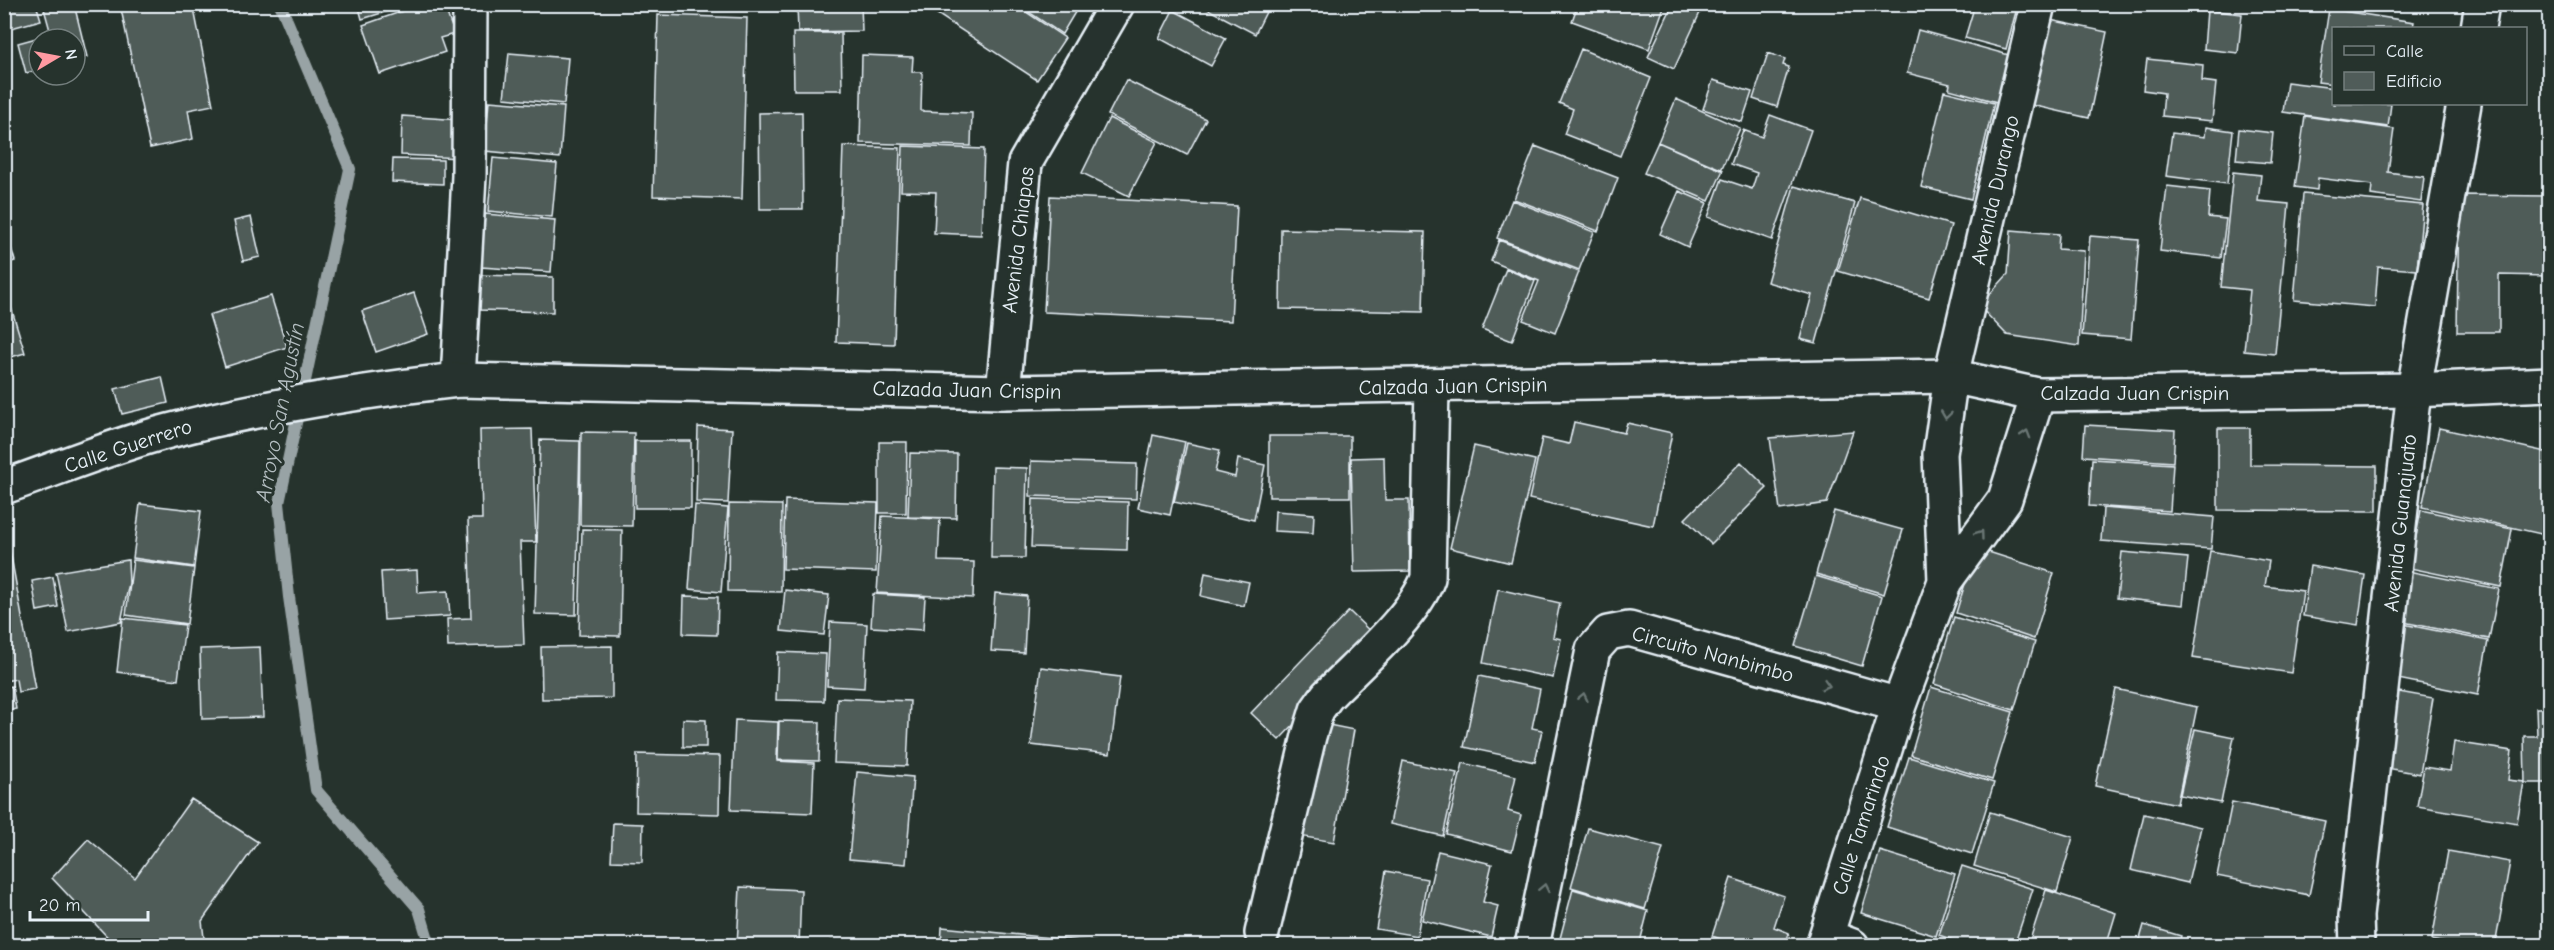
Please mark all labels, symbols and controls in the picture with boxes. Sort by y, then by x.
north arrow [27,27,87,87]
legend [2332,27,2527,105]
text: Calle [2386,41,2423,62]
text: N [61,48,81,61]
text: Edificio [2386,71,2442,92]
street label: Avenida Durango [1966,113,2024,267]
street label: Avenida Chiapas [997,166,1039,314]
water label: Arroyo San Agustín [250,320,310,505]
street label: Calzada Juan Crispin [1358,372,1548,400]
street label: Calzada Juan Crispin [872,376,1062,404]
street label: Calzada Juan Crispin [2041,381,2229,405]
one-way arrow [1940,410,1952,419]
street label: Calle Guerrero [61,414,195,478]
one-way arrow [2019,430,2031,440]
street label: Avenida Guanajuato [2379,433,2421,613]
one-way arrow [1973,529,1984,540]
street label: Circuito Nanbimbo [1629,621,1797,687]
one-way arrow [1821,677,1831,690]
one-way arrow [1576,692,1589,702]
street label: Calle Tamarindo [1827,752,1895,898]
one-way arrow [1537,883,1550,893]
scale bar [30,884,148,922]
text: 20 m [39,895,80,916]

